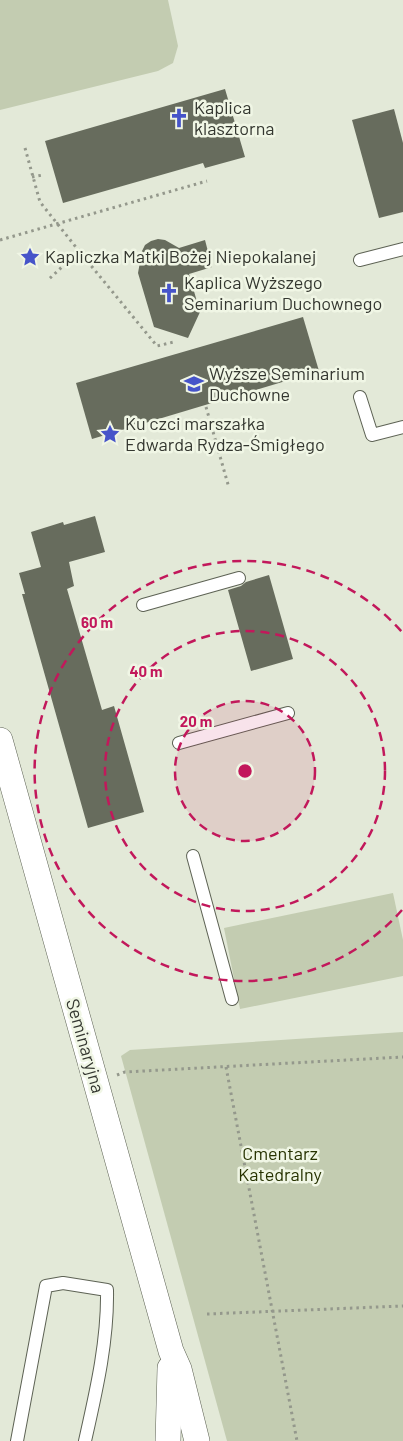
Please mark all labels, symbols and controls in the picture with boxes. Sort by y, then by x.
place label: Kaplica klasztorna [194,96,275,139]
church icon: Kaplica klasztorna [168,107,190,129]
place label: Kapliczka Matki Bożej Niepokalanej [45,245,316,267]
place icon: Kapliczka Matki Bożej Niepokalanej [19,246,41,268]
place label: Kaplica Wyższego Seminarium Duchownego [184,271,382,314]
church icon: Kaplica Wyższego Seminarium Duchownego [158,282,180,304]
place label: Wyższe Seminarium Duchowne [209,362,365,405]
school or university icon: Wyższe Seminarium Duchowne [183,373,205,395]
place label: Ku czci marszałka Edwarda Rydza-Śmigłego [125,412,325,455]
place icon: Ku czci marszałka Edwarda Rydza-Śmigłego [99,423,121,445]
text: 60 m [81,613,113,631]
text: 40 m [129,662,163,680]
text: 20 m [180,712,212,730]
centre of rings [236,762,254,780]
street label: Seminaryjna [62,996,110,1095]
park label: Cmentarz Katedralny [238,1142,322,1185]

